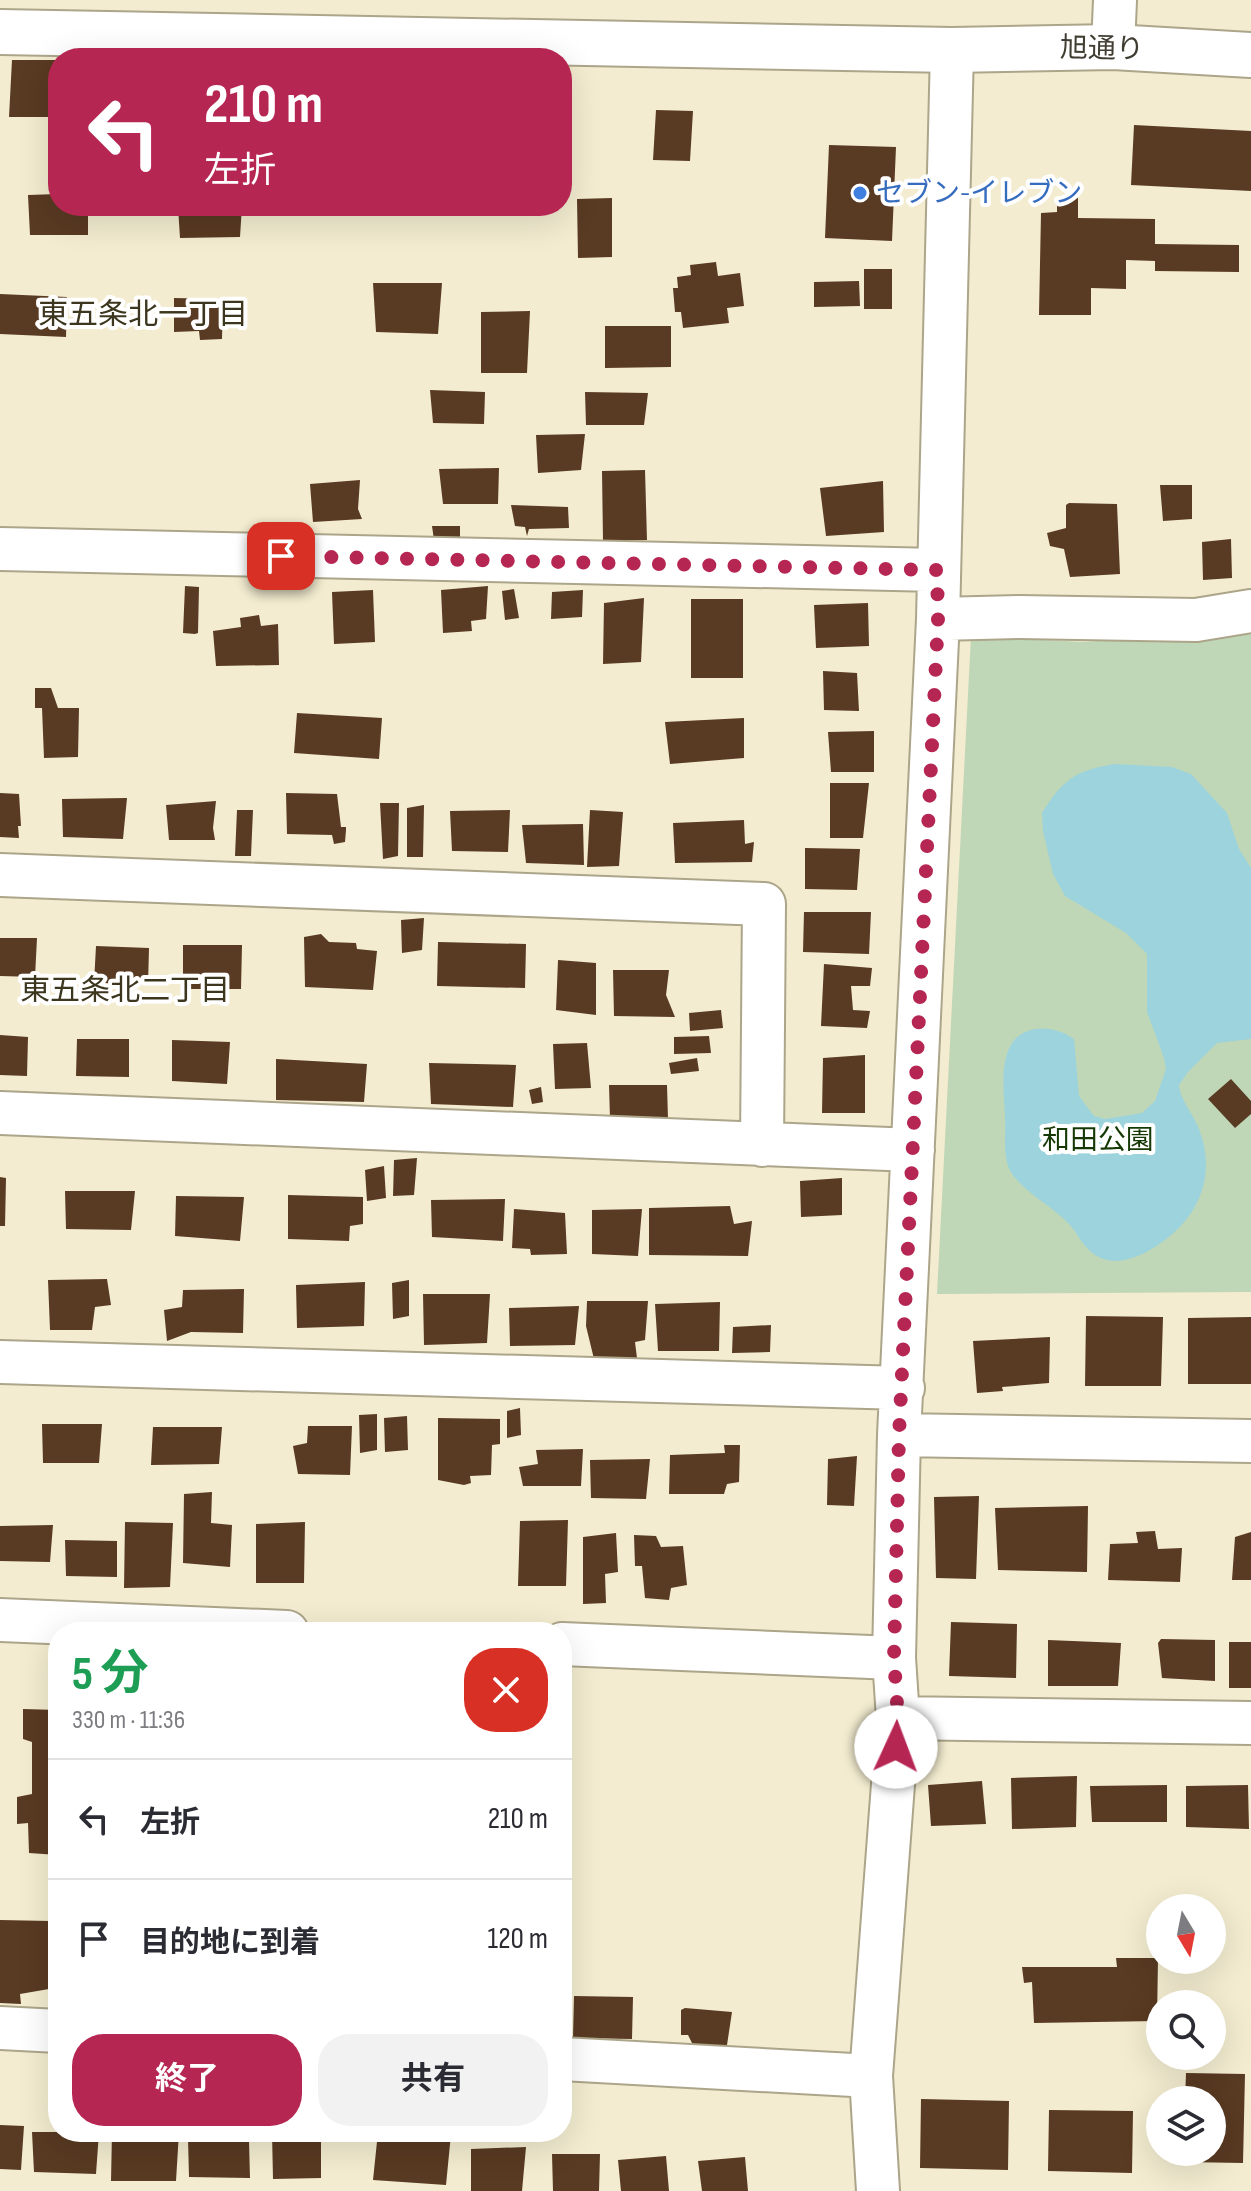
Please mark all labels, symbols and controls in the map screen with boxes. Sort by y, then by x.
street label: 旭通り [1060,32,1144,66]
text: 210 m [204,72,323,139]
icon: left [72,80,176,184]
text: 左折 [204,150,276,193]
place label: セブン-イレブン [876,177,1082,210]
marker: セブン-イレブン [851,184,869,202]
district label: 東五条北一丁目 [38,297,248,333]
pin [247,522,315,590]
icon: arrive [259,534,303,578]
district label: 東五条北二丁目 [20,973,230,1009]
park label: 和田公園 [1042,1124,1154,1157]
text: 5 分 [72,1646,149,1703]
button: close [464,1648,548,1732]
text: 330 m · 11:36 [72,1705,185,1736]
position arrow [854,1705,938,1789]
icon: left [72,1797,116,1841]
text: 210 m [488,1801,548,1837]
text: 左折 [140,1805,200,1841]
north arrow [1146,1894,1226,1974]
map controls [1146,1894,1226,2166]
icon: arrive [72,1917,116,1961]
text: 120 m [487,1921,548,1957]
text: 目的地に到着 [140,1925,320,1961]
button: search [1146,1990,1226,2070]
button: 終了 [72,2034,302,2126]
button: 共有 [318,2034,548,2126]
button: layers [1146,2086,1226,2166]

